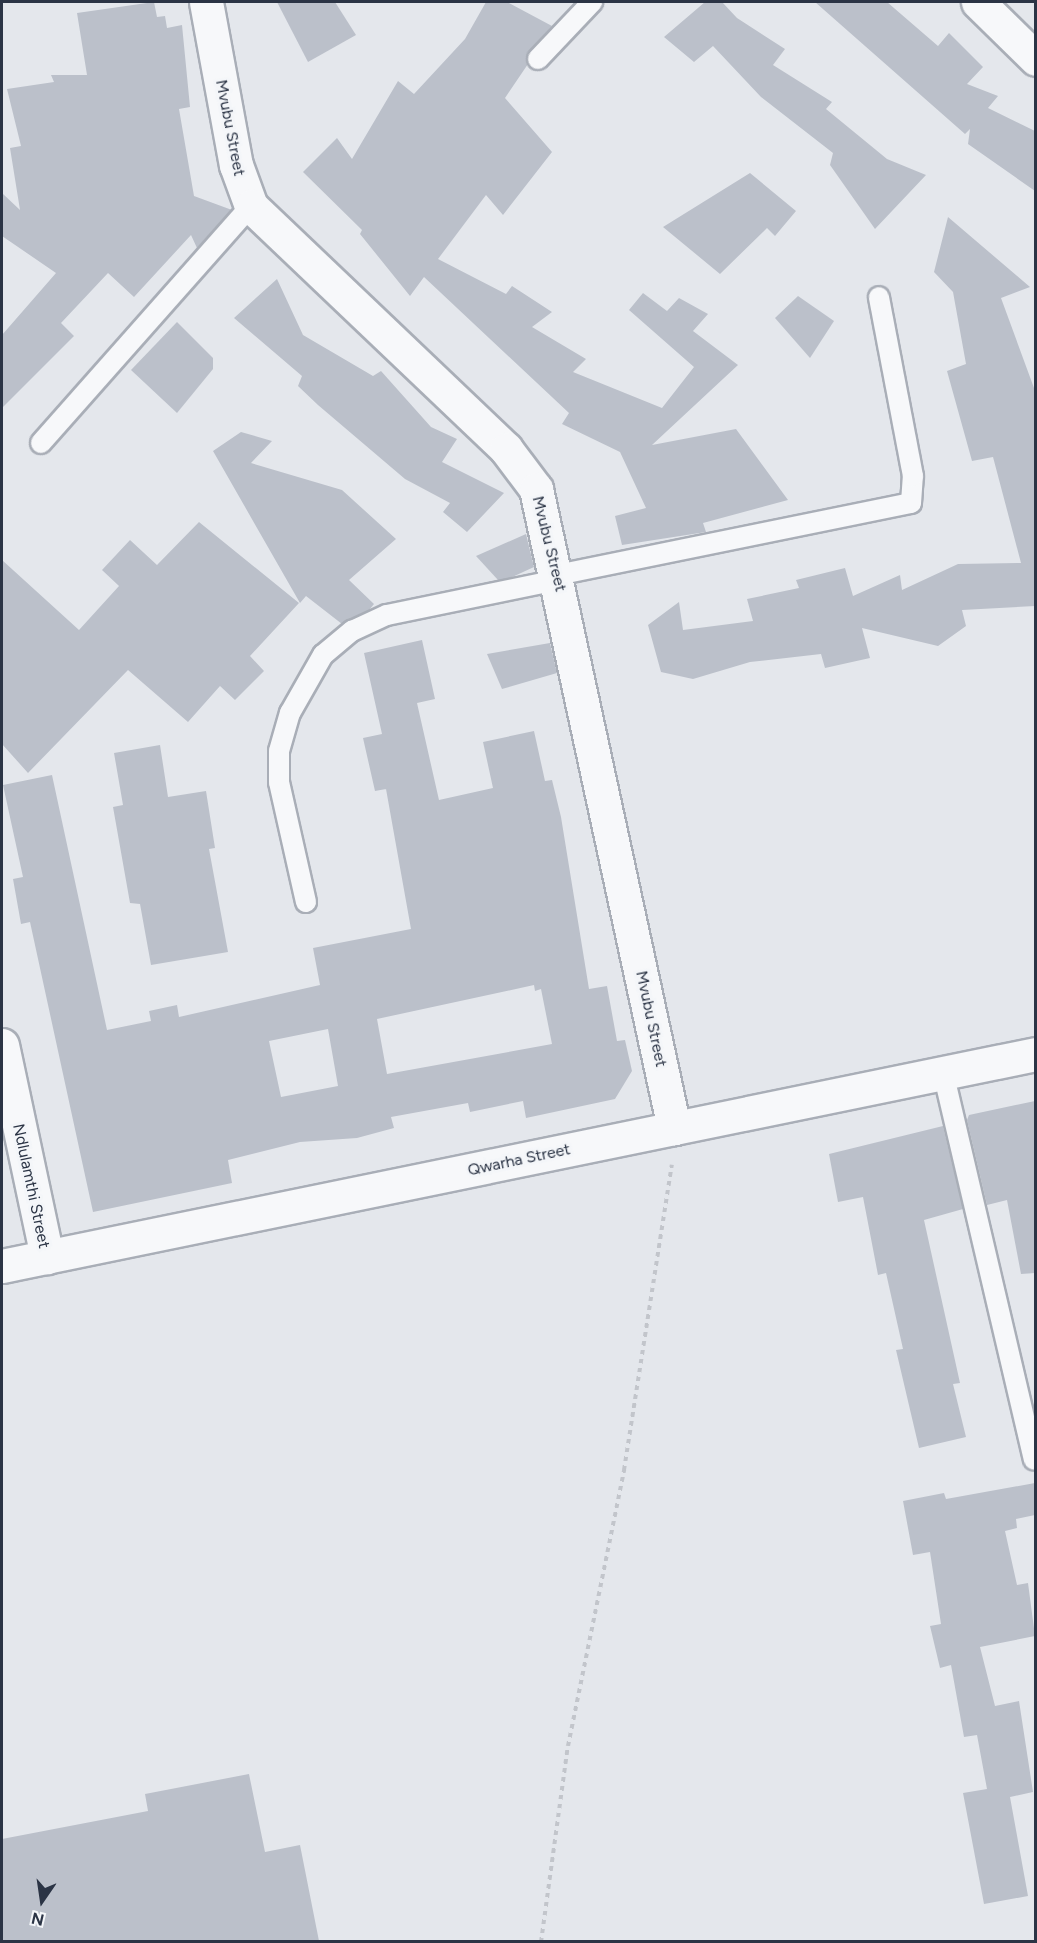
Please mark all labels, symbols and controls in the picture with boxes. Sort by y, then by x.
street label: Mvubu Street [211,78,249,178]
street label: Mvubu Street [528,494,570,594]
street label: Mvubu Street [631,969,671,1069]
street label: Ndlulamthi Street [8,1122,54,1250]
street label: Qwarha Street [466,1140,572,1180]
north arrow [12,1871,72,1931]
text: N [30,1908,46,1930]

